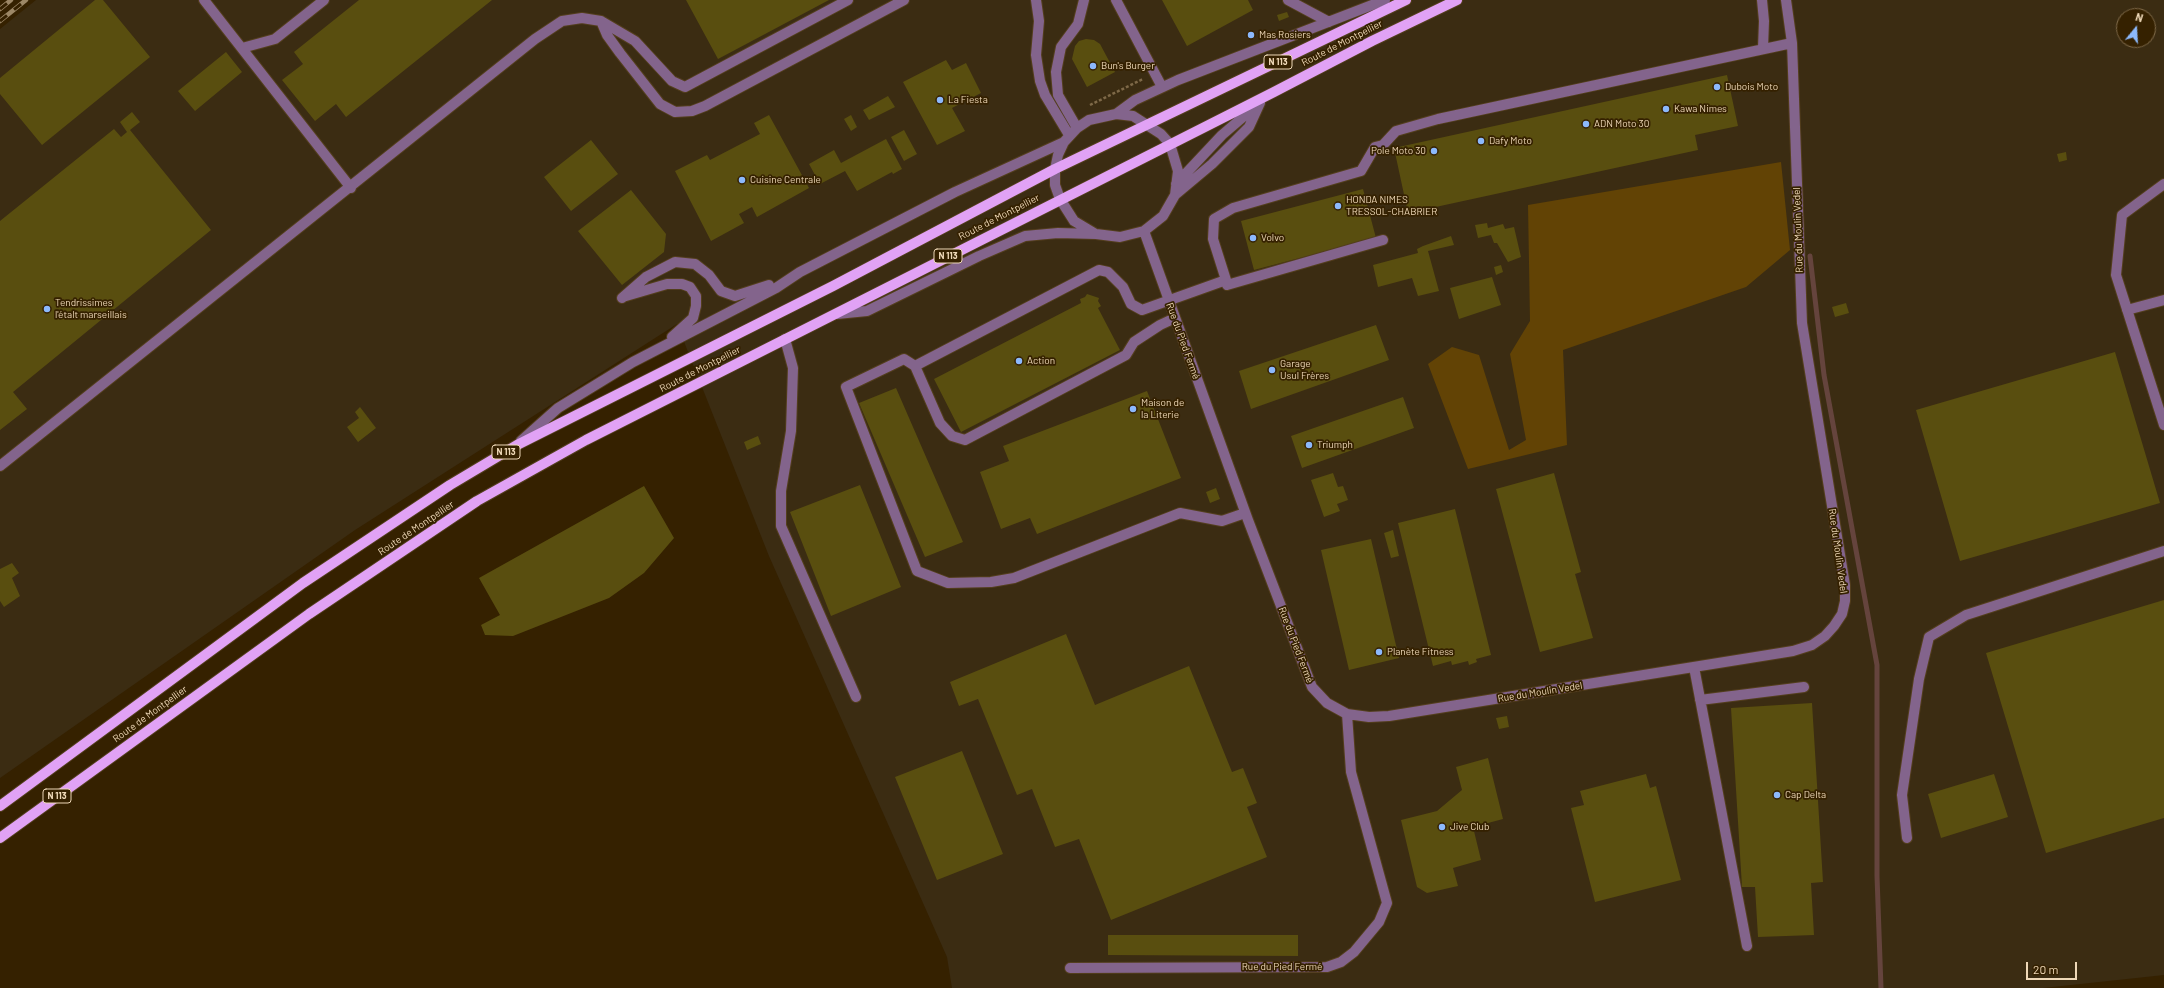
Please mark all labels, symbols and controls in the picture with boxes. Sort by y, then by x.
north arrow [2116,8,2156,48]
text: N [2134,10,2145,24]
street label: Route de Montpellier [1300,17,1384,69]
place label: Mas Rosiers [1259,29,1311,41]
marker: Mas Rosiers [1246,30,1256,40]
road number: N 113 [1264,55,1292,69]
place label: Bun's Burger [1101,60,1155,72]
marker: Bun's Burger [1088,61,1098,71]
place label: Dubois Moto [1725,81,1778,93]
marker: Dubois Moto [1712,82,1722,92]
place label: La Fiesta [948,94,988,106]
marker: La Fiesta [935,95,945,105]
place label: Kawa Nimes [1674,103,1727,115]
marker: Kawa Nimes [1661,104,1671,114]
place label: ADN Moto 30 [1594,118,1649,130]
marker: ADN Moto 30 [1581,119,1591,129]
place label: Dafy Moto [1489,135,1532,147]
marker: Dafy Moto [1476,136,1486,146]
place label: Pole Moto 30 [1371,145,1426,157]
marker: Pole Moto 30 [1429,146,1439,156]
place label: Cuisine Centrale [750,174,821,186]
marker: Cuisine Centrale [737,175,747,185]
street label: Rue du Moulin Vedel [1791,187,1805,273]
street label: Route de Montpellier [957,191,1041,243]
place label: HONDA NIMES TRESSOL-CHABRIER [1346,194,1437,218]
marker: HONDA NIMES TRESSOL-CHABRIER [1333,201,1343,211]
place label: Volvo [1261,232,1284,244]
marker: Volvo [1248,233,1258,243]
road number: N 113 [934,249,962,263]
place label: Tendrissimes l'étalt marseillais [55,297,127,320]
street label: Rue du Pied Fermé [1164,301,1202,381]
marker: Tendrissimes l'étalt marseillais [42,304,52,314]
street label: Route de Montpellier [658,343,742,395]
place label: Action [1027,355,1055,367]
marker: Action [1014,356,1024,366]
place label: Garage Usul Frères [1280,358,1329,382]
marker: Garage Usul Frères [1267,365,1277,375]
place label: Maison de la Literie [1141,397,1184,420]
marker: Maison de la Literie [1128,404,1138,414]
place label: Triumph [1317,439,1353,451]
marker: Triumph [1304,440,1314,450]
road number: N 113 [492,445,520,459]
street label: Route de Montpellier [376,498,456,558]
street label: Rue du Moulin Vedel [1826,508,1850,594]
street label: Rue du Pied Fermé [1276,605,1316,685]
place label: Planète Fitness [1387,646,1454,658]
marker: Planète Fitness [1374,647,1384,657]
street label: Rue du Moulin Vedel [1497,679,1583,705]
street label: Route de Montpellier [110,683,190,745]
road number: N 113 [43,789,71,803]
place label: Cap Delta [1785,789,1826,801]
marker: Cap Delta [1772,790,1782,800]
place label: Jive Club [1450,821,1489,833]
marker: Jive Club [1437,822,1447,832]
scale bar [2028,954,2079,980]
street label: Rue du Pied Fermé [1242,961,1322,973]
text: 20 m [2033,962,2059,976]

